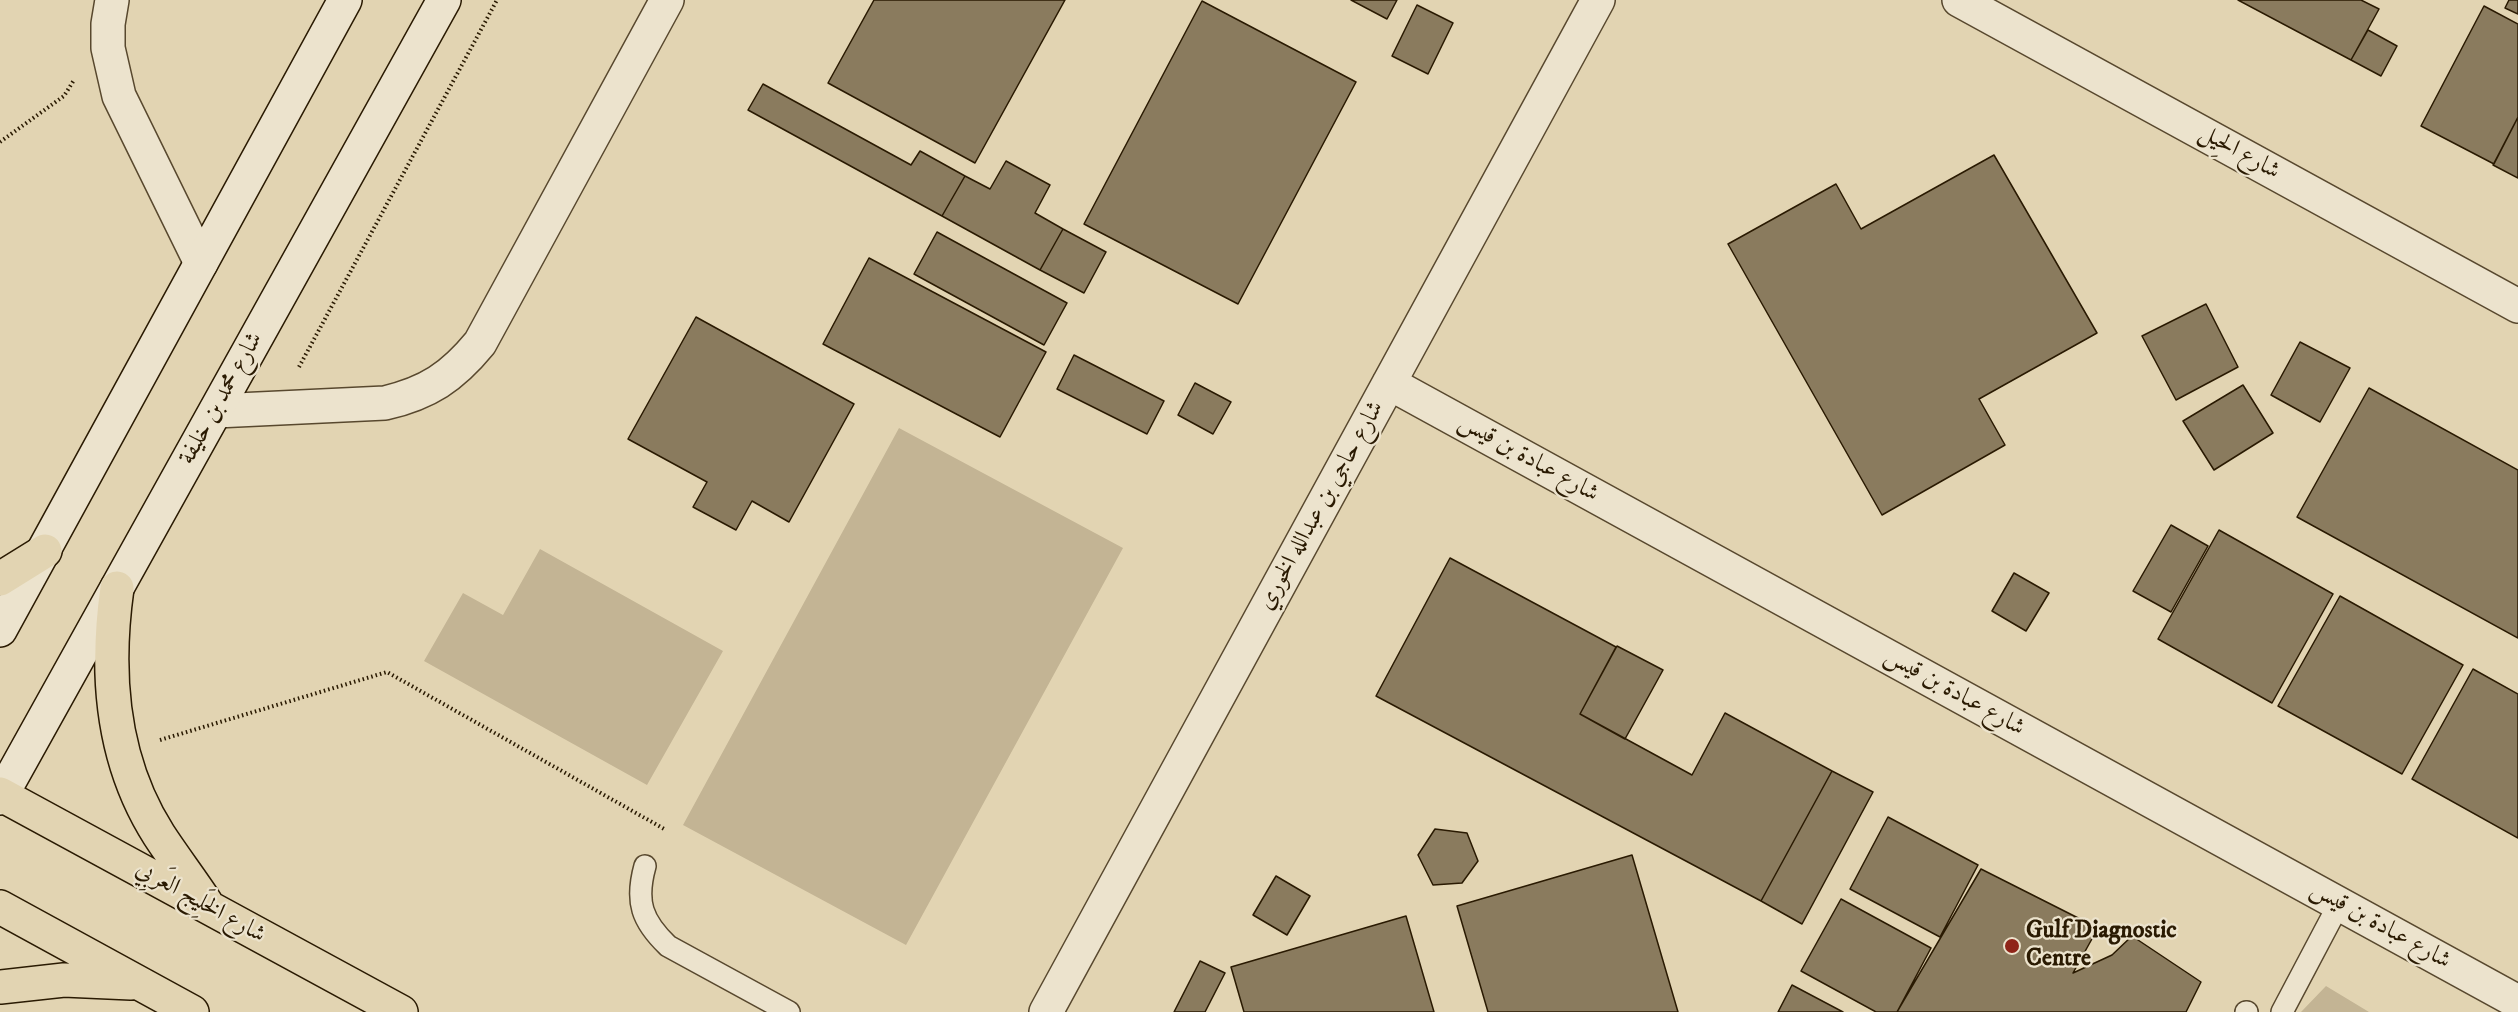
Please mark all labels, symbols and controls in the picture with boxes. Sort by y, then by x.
street label: شارع الحِيل [2193,119,2285,187]
street label: شارع محمد بن خليفة [174,328,270,470]
street label: شارع حاجي بن عبدالله الخوري [1253,397,1391,615]
street label: شارع عبادة بن قيس [1453,409,1603,509]
street label: شارع عبادة بن قيس [1879,643,2029,743]
street label: شارع الخَلِيج العَربِي [130,855,270,951]
street label: شارع عبادة بن قيس [2305,876,2455,976]
place label: Gulf Diagnostic Centre [2026,918,2177,974]
marker: Gulf Diagnostic Centre [2003,937,2021,955]

